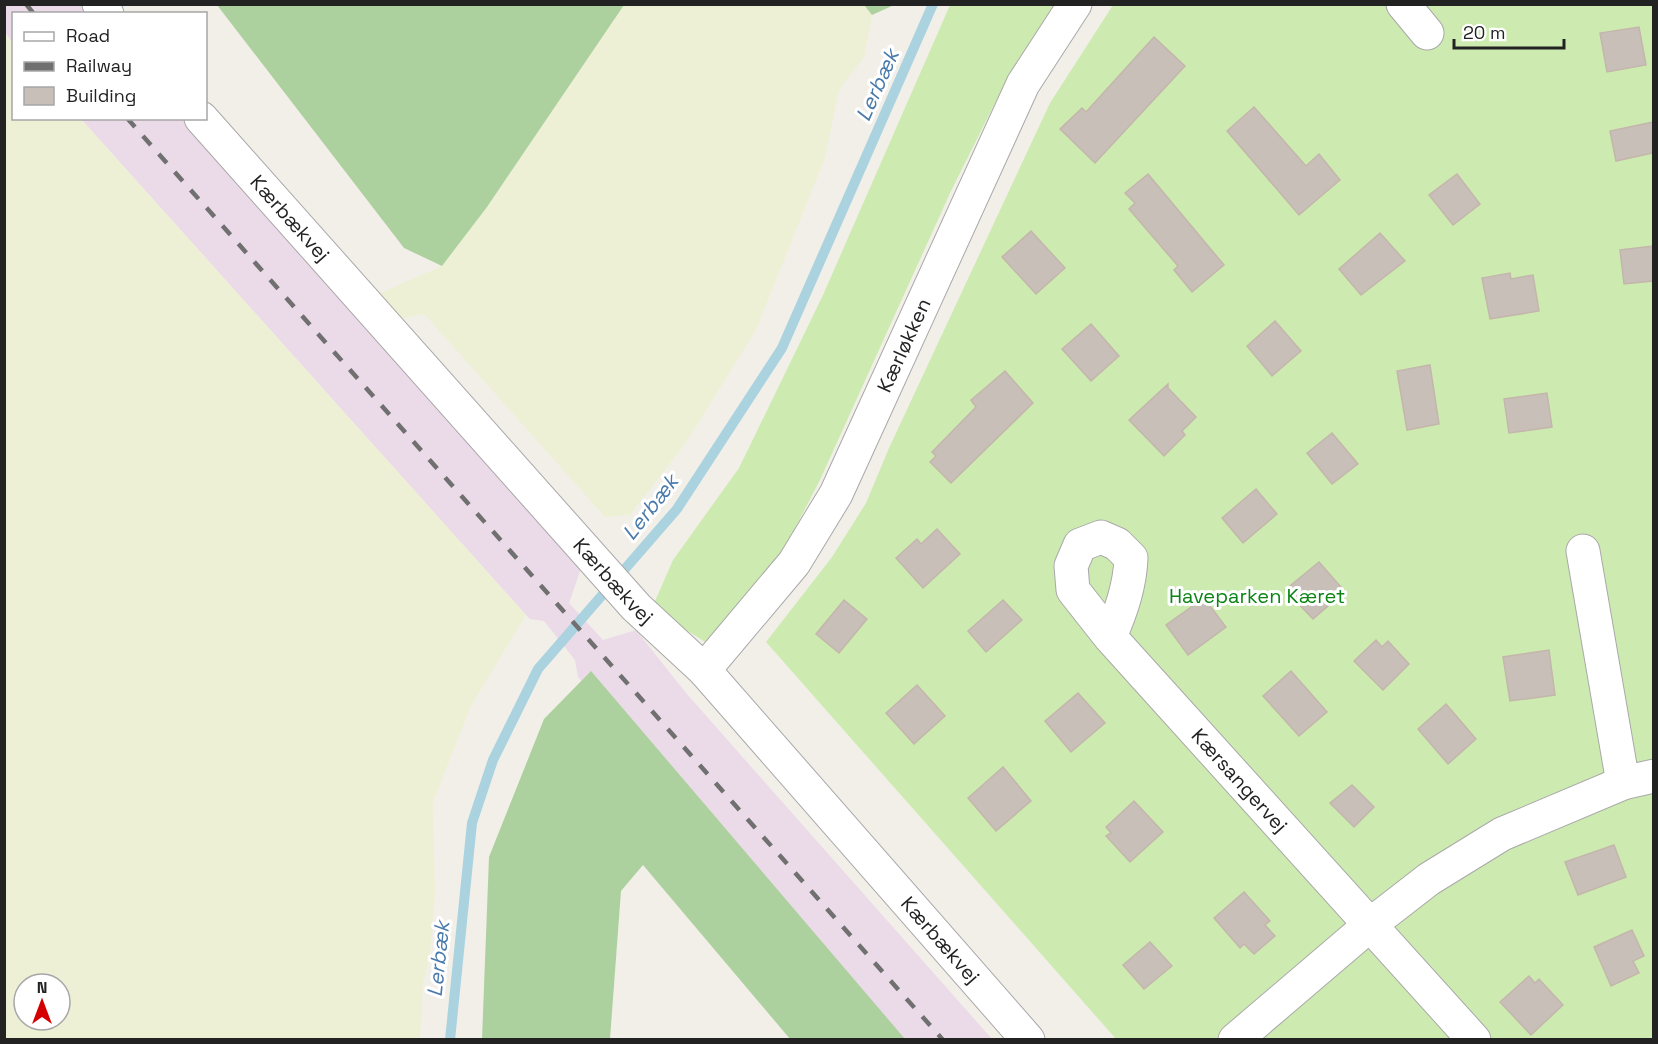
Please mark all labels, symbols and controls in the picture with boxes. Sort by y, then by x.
legend [12,12,207,120]
scale bar [1454,12,1564,50]
text: 20 m [1463,21,1506,44]
text: Road [66,24,110,47]
water label: Lerbæk [849,42,906,125]
text: Railway [66,54,132,77]
text: Building [66,84,136,107]
street label: Kærbækvej [245,169,336,267]
street label: Kærløkken [871,294,937,397]
water label: Lerbæk [616,467,686,545]
street label: Kærbækvej [568,532,659,630]
park label: Haveparken Kæret [1169,583,1345,609]
street label: Kærsangervej [1186,723,1293,838]
street label: Kærbækvej [895,891,986,989]
water label: Lerbæk [421,917,456,998]
north arrow [12,972,72,1032]
text: N [37,977,47,998]

